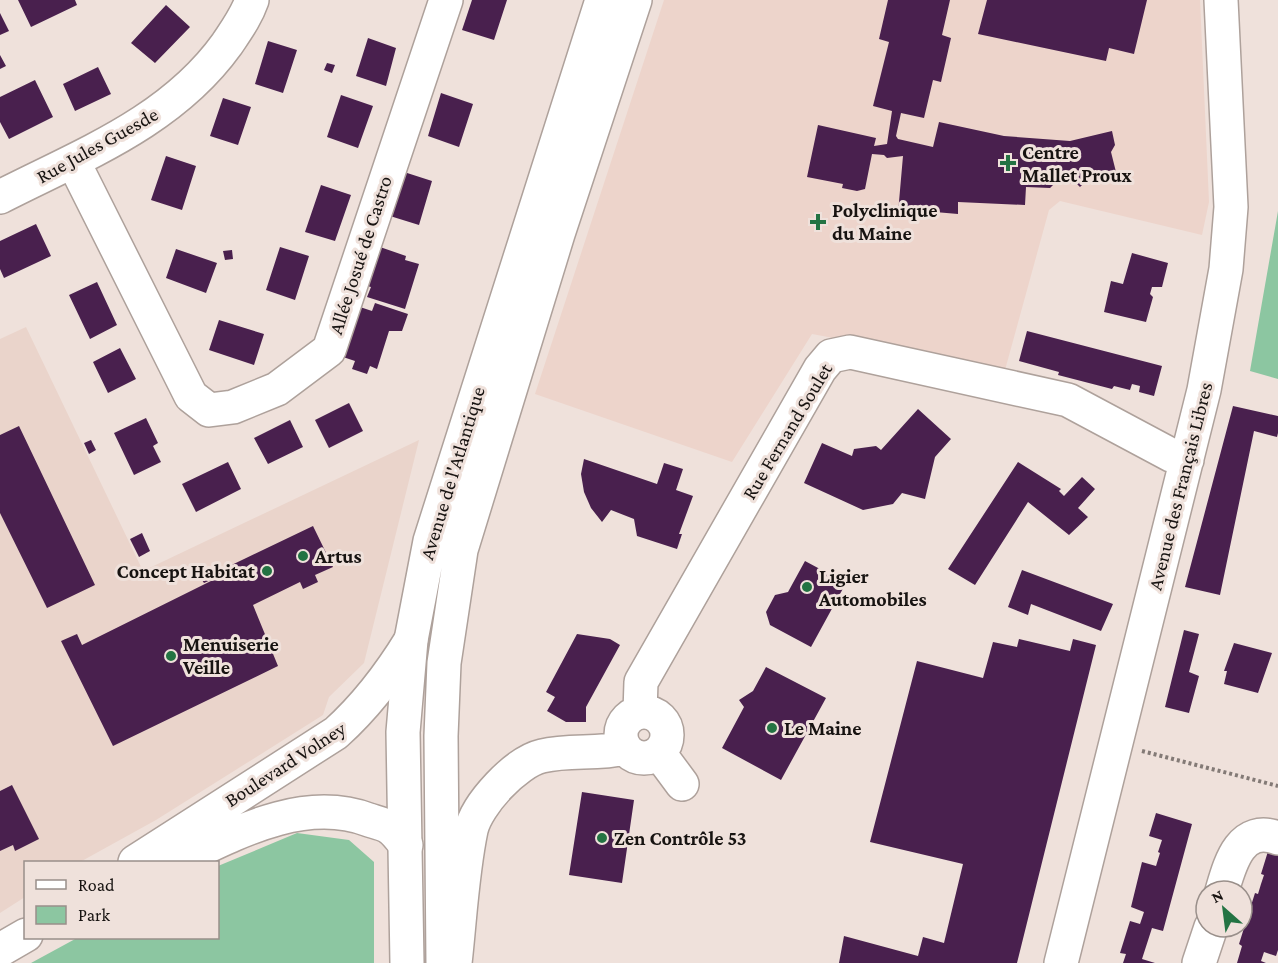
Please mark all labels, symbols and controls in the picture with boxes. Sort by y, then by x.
street label: Rue Jules Guesde [32,102,162,188]
place label: Centre Mallet Proux [1022,141,1132,186]
marker: Centre Mallet Proux [999,154,1017,172]
street label: Allée Josué de Castro [324,173,397,337]
place label: Polyclinique du Maine [832,199,937,244]
marker: Polyclinique du Maine [809,213,827,231]
street label: Rue Fernand Soulet [738,359,837,503]
street label: Avenue des Français Libres [1144,380,1217,592]
street label: Avenue de l'Atlantique [415,384,490,563]
place label: Artus [314,545,362,567]
marker: Artus [296,549,310,563]
place label: Concept Habitat [117,560,256,582]
marker: Concept Habitat [260,564,274,578]
place label: Ligier Automobiles [818,565,927,610]
marker: Ligier Automobiles [800,580,814,594]
place label: Menuiserie Veille [182,633,279,678]
marker: Menuiserie Veille [164,649,178,663]
street label: Boulevard Volney [221,716,351,812]
place label: Le Maine [784,717,862,739]
marker: Le Maine [765,721,779,735]
place label: Zen Contrôle 53 [614,827,747,849]
marker: Zen Contrôle 53 [595,831,609,845]
legend [24,861,219,939]
text: Road [78,875,115,895]
north arrow [1194,879,1254,939]
text: N [1208,886,1226,906]
text: Park [78,905,110,925]

